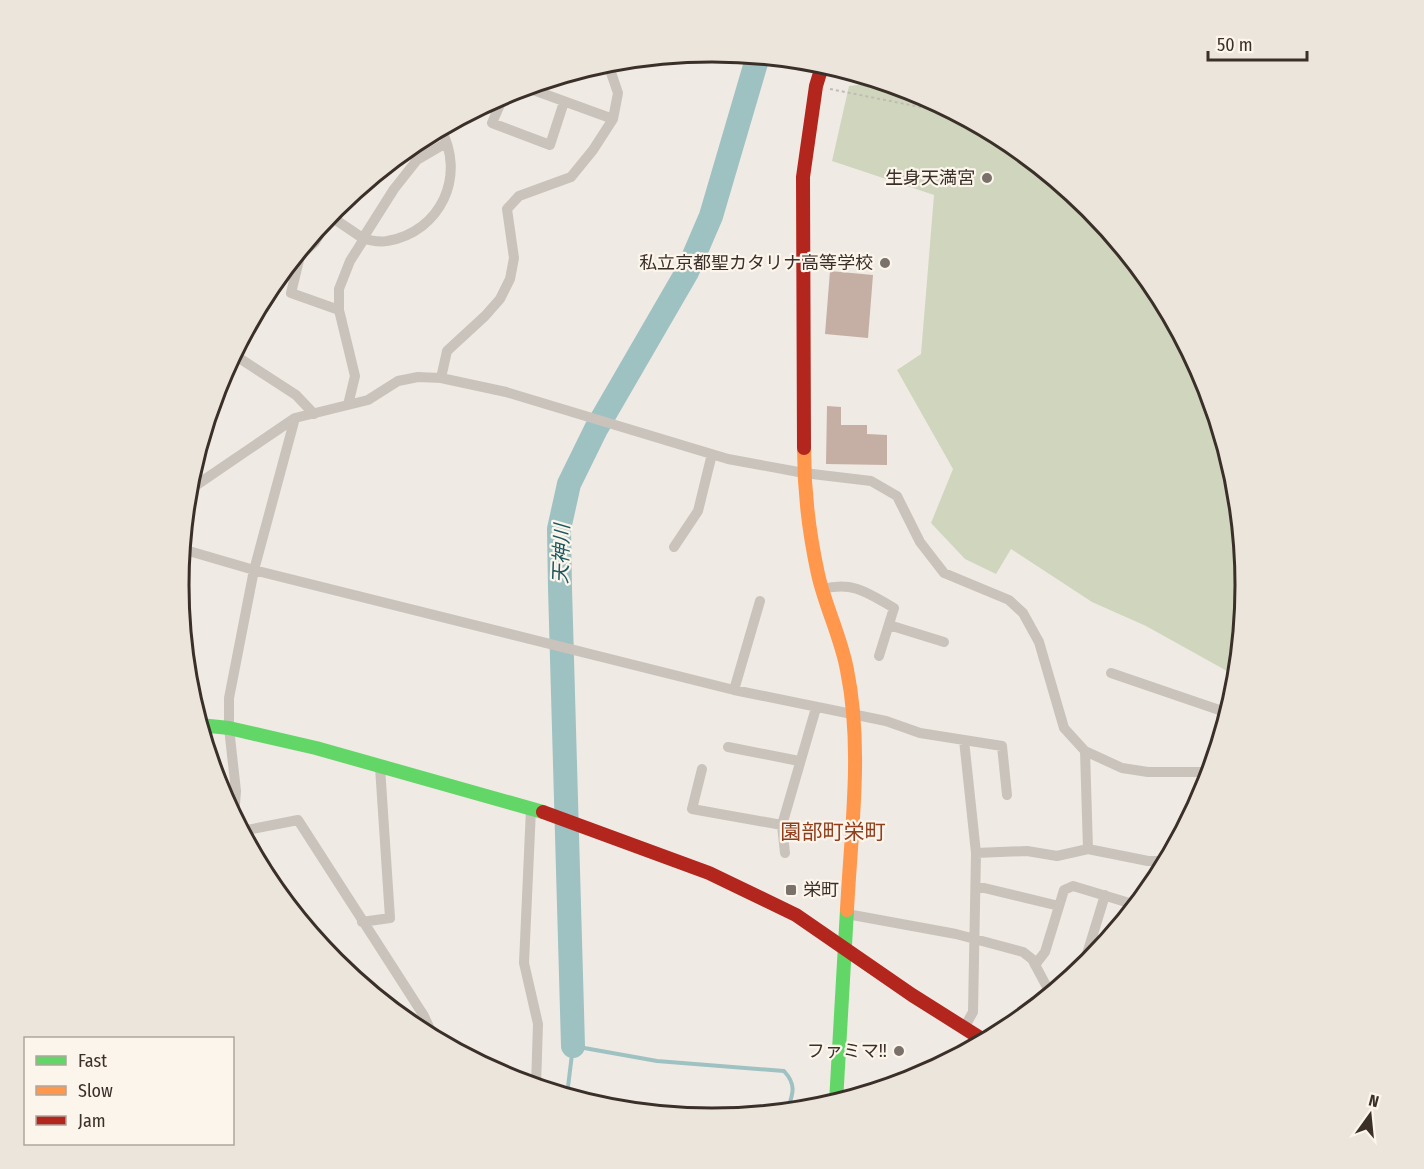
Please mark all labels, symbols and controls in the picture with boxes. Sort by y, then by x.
scale bar [1208,24,1307,62]
text: 50 m [1217,34,1253,56]
place label: 生身天満宮 [885,167,975,189]
marker: 生身天満宮 [980,171,994,185]
place label: 私立京都聖カタリナ高等学校 [639,252,873,274]
marker: 私立京都聖カタリナ高等学校 [878,256,892,270]
water label: 天神川 [548,522,574,584]
district label: 園部町栄町 [781,819,886,845]
place label: 栄町 [803,879,839,901]
marker: 栄町 [784,883,798,897]
legend [24,1037,234,1145]
place label: ファミマ!! [807,1040,887,1062]
marker: ファミマ!! [892,1044,906,1058]
text: Fast [78,1050,107,1072]
text: Slow [78,1080,113,1102]
north arrow [1340,1085,1400,1145]
text: N [1367,1091,1381,1111]
text: Jam [78,1110,106,1132]

